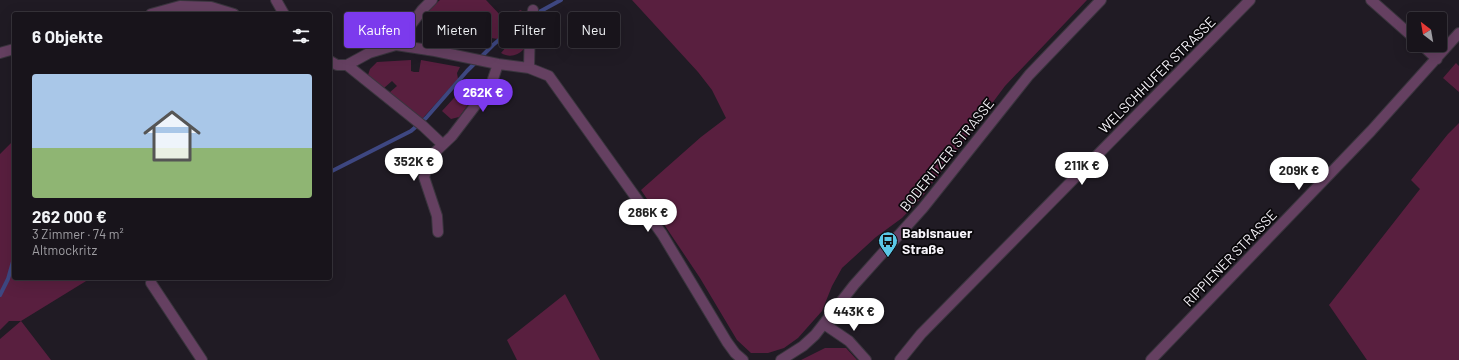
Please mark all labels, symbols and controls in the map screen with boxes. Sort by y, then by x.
chip: Kaufen [344,12,415,48]
chip: Mieten [423,12,491,48]
chip: Filter [499,12,560,48]
chip: Neu [568,12,620,48]
north arrow [1407,12,1447,52]
map controls [1407,12,1447,52]
street label: WELSCHHUFER STRASSE [1095,13,1219,137]
icon: filters [290,25,312,47]
text: 6 Objekte [32,26,103,46]
pin: 262K € [450,79,516,113]
text: 262K € [463,84,503,100]
street label: BODERITZER STRASSE [896,95,997,214]
icon: home [136,100,208,172]
pin: 352K € [381,148,447,182]
pin: 211K € [1049,152,1115,186]
text: 352K € [394,153,434,169]
text: 211K € [1064,157,1100,173]
pin: 209K € [1266,157,1332,191]
text: 209K € [1279,162,1319,178]
pin: 286K € [615,199,681,233]
text: 286K € [628,204,668,220]
text: 262 000 € [32,206,107,226]
street label: RIPPIENER STRASSE [1179,206,1280,309]
place label: Babisnauer Straße [902,224,973,257]
text: 3 Zimmer · 74 m² [32,226,124,242]
bus stop icon: Babisnauer Straße [877,230,899,258]
text: Altmockritz [32,242,97,258]
pin: 443K € [821,298,887,332]
text: 443K € [833,303,875,319]

